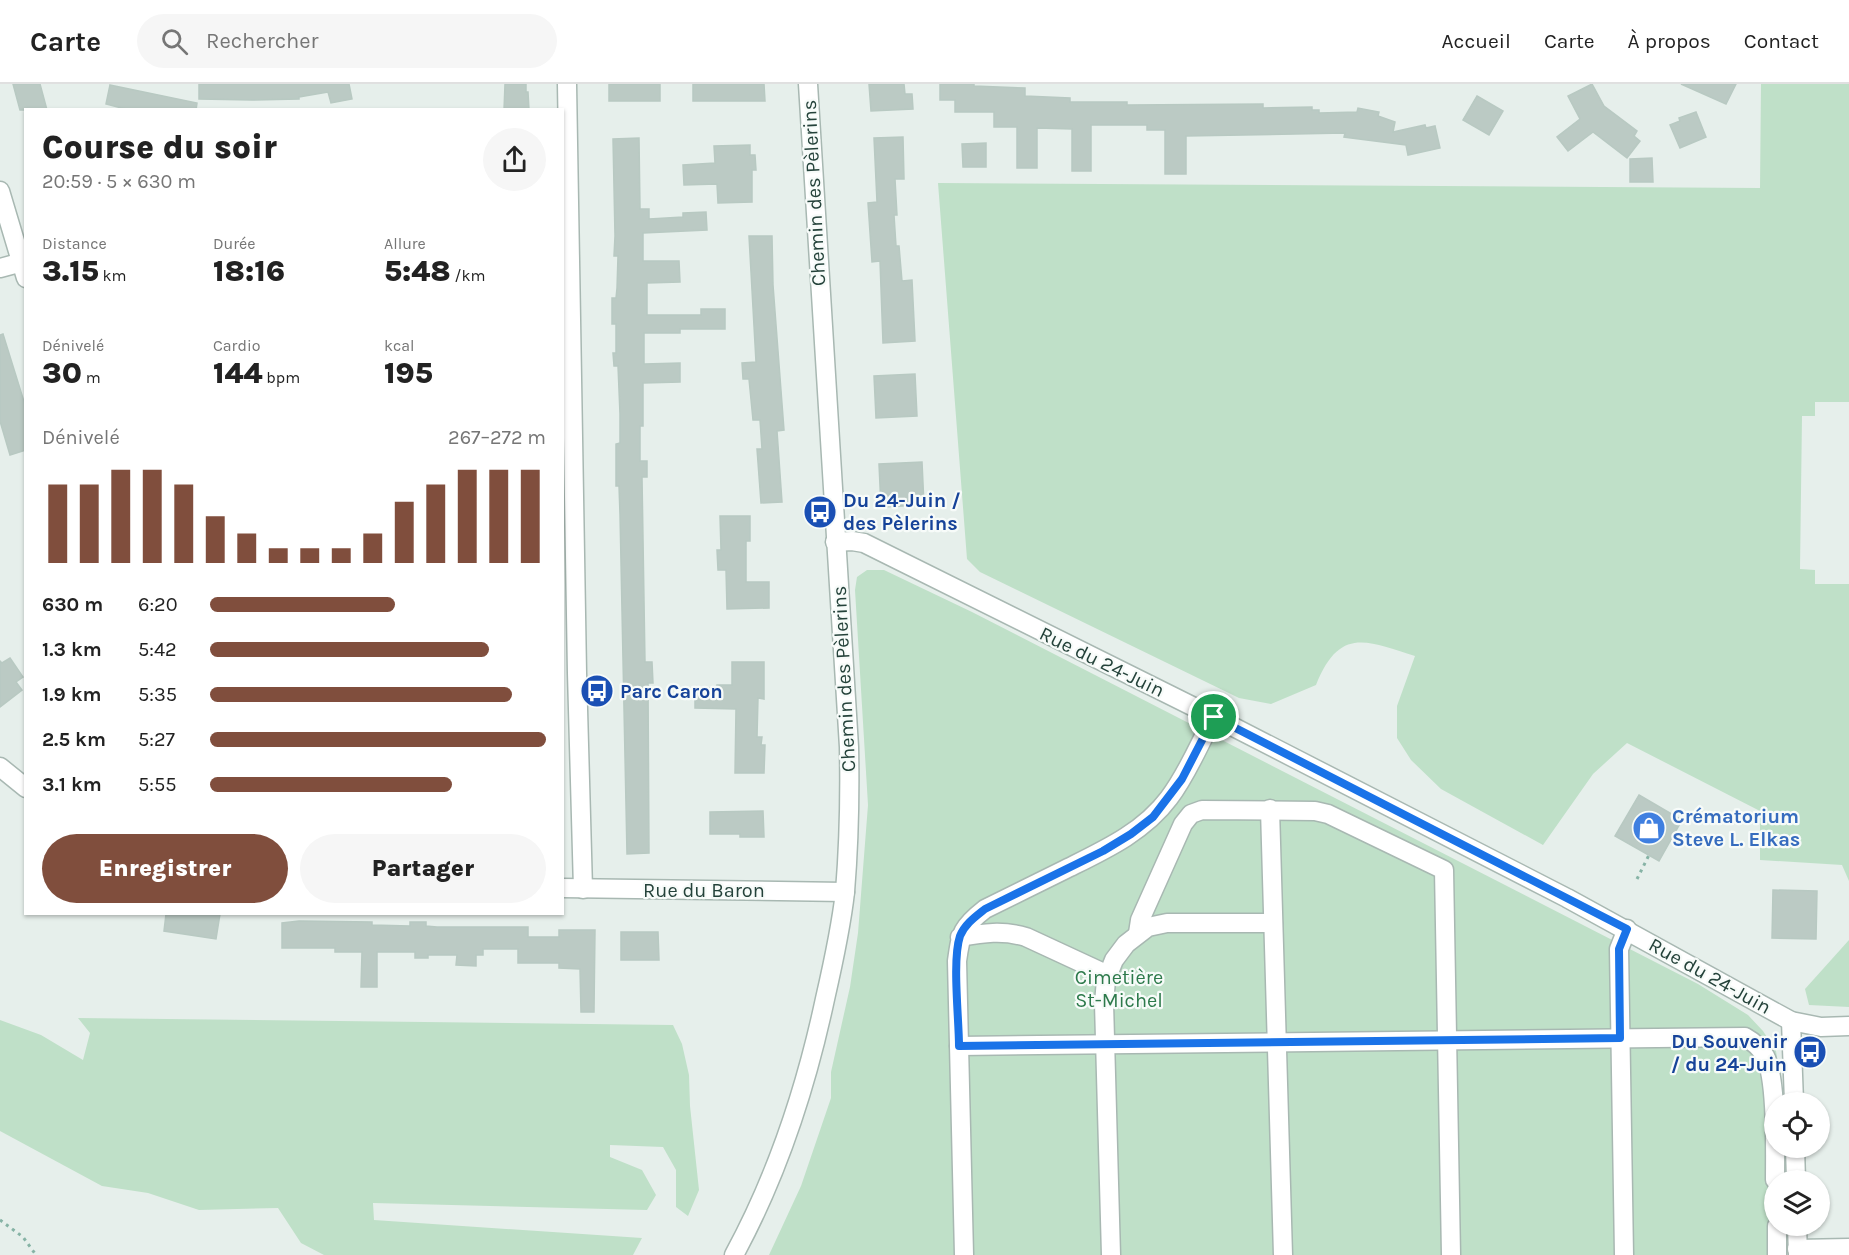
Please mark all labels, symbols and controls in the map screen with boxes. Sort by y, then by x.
search box [137,14,557,68]
text: Carte [30,25,101,58]
icon: search [158,25,191,58]
text: Rechercher [206,28,319,54]
text: Accueil [1442,29,1511,53]
text: Carte [1544,29,1595,53]
text: À propos [1628,29,1711,53]
text: Contact [1744,29,1819,53]
street label: Chemin des Pèlerins [798,99,830,287]
text: Course du soir [42,128,277,166]
button: share [483,128,546,191]
text: 20:59 · 5 × 630 m [42,170,196,193]
text: Distance [42,234,107,253]
text: Durée [213,234,255,253]
text: Allure [384,234,426,253]
text: 3.15 [42,253,99,289]
text: 18:16 [213,253,285,289]
text: 5:48 [384,253,451,289]
text: km [99,266,127,285]
text: /km [451,266,485,285]
text: Dénivelé [42,336,104,355]
text: Cardio [213,336,260,355]
text: kcal [384,336,415,355]
text: 30 [42,355,82,391]
text: 144 [213,355,263,391]
text: 195 [384,355,433,391]
text: m [82,368,101,387]
text: bpm [263,368,300,387]
text: Dénivelé [42,426,120,449]
text: 267–272 m [448,426,546,449]
place label: Du 24-Juin / des Pèlerins [843,489,961,535]
bus stop icon: Du 24-Juin / des Pèlerins [802,494,838,530]
street label: Chemin des Pèlerins [828,585,860,773]
text: 630 m [42,593,103,616]
text: 6:20 [138,593,178,616]
street label: Rue du 24-Juin [1036,622,1168,702]
text: 1.3 km [42,638,102,661]
text: 5:42 [138,638,177,661]
bus stop icon: Parc Caron [579,673,615,709]
place label: Parc Caron [620,680,723,703]
text: 1.9 km [42,683,102,706]
text: 5:35 [138,683,177,706]
pin [1188,691,1239,742]
icon: arrive [1197,700,1230,733]
text: 2.5 km [42,728,106,751]
text: 5:27 [138,728,175,751]
text: 3.1 km [42,773,102,796]
text: 5:55 [138,773,176,796]
place label: Crématorium Steve L. Elkas [1672,805,1800,851]
shop icon: Crématorium Steve L. Elkas [1631,810,1667,846]
button: Enregistrer [42,834,288,903]
button: Partager [300,834,546,903]
street label: Rue du Baron [643,879,765,902]
street label: Rue du 24-Juin [1645,933,1775,1019]
park label: Cimetière St-Michel [1075,966,1163,1012]
place label: Du Souvenir / du 24-Juin [1671,1030,1787,1076]
bus stop icon: Du Souvenir / du 24-Juin [1792,1034,1828,1070]
map controls [1764,1092,1830,1236]
button: locate [1764,1092,1830,1158]
button: layers [1764,1170,1830,1236]

